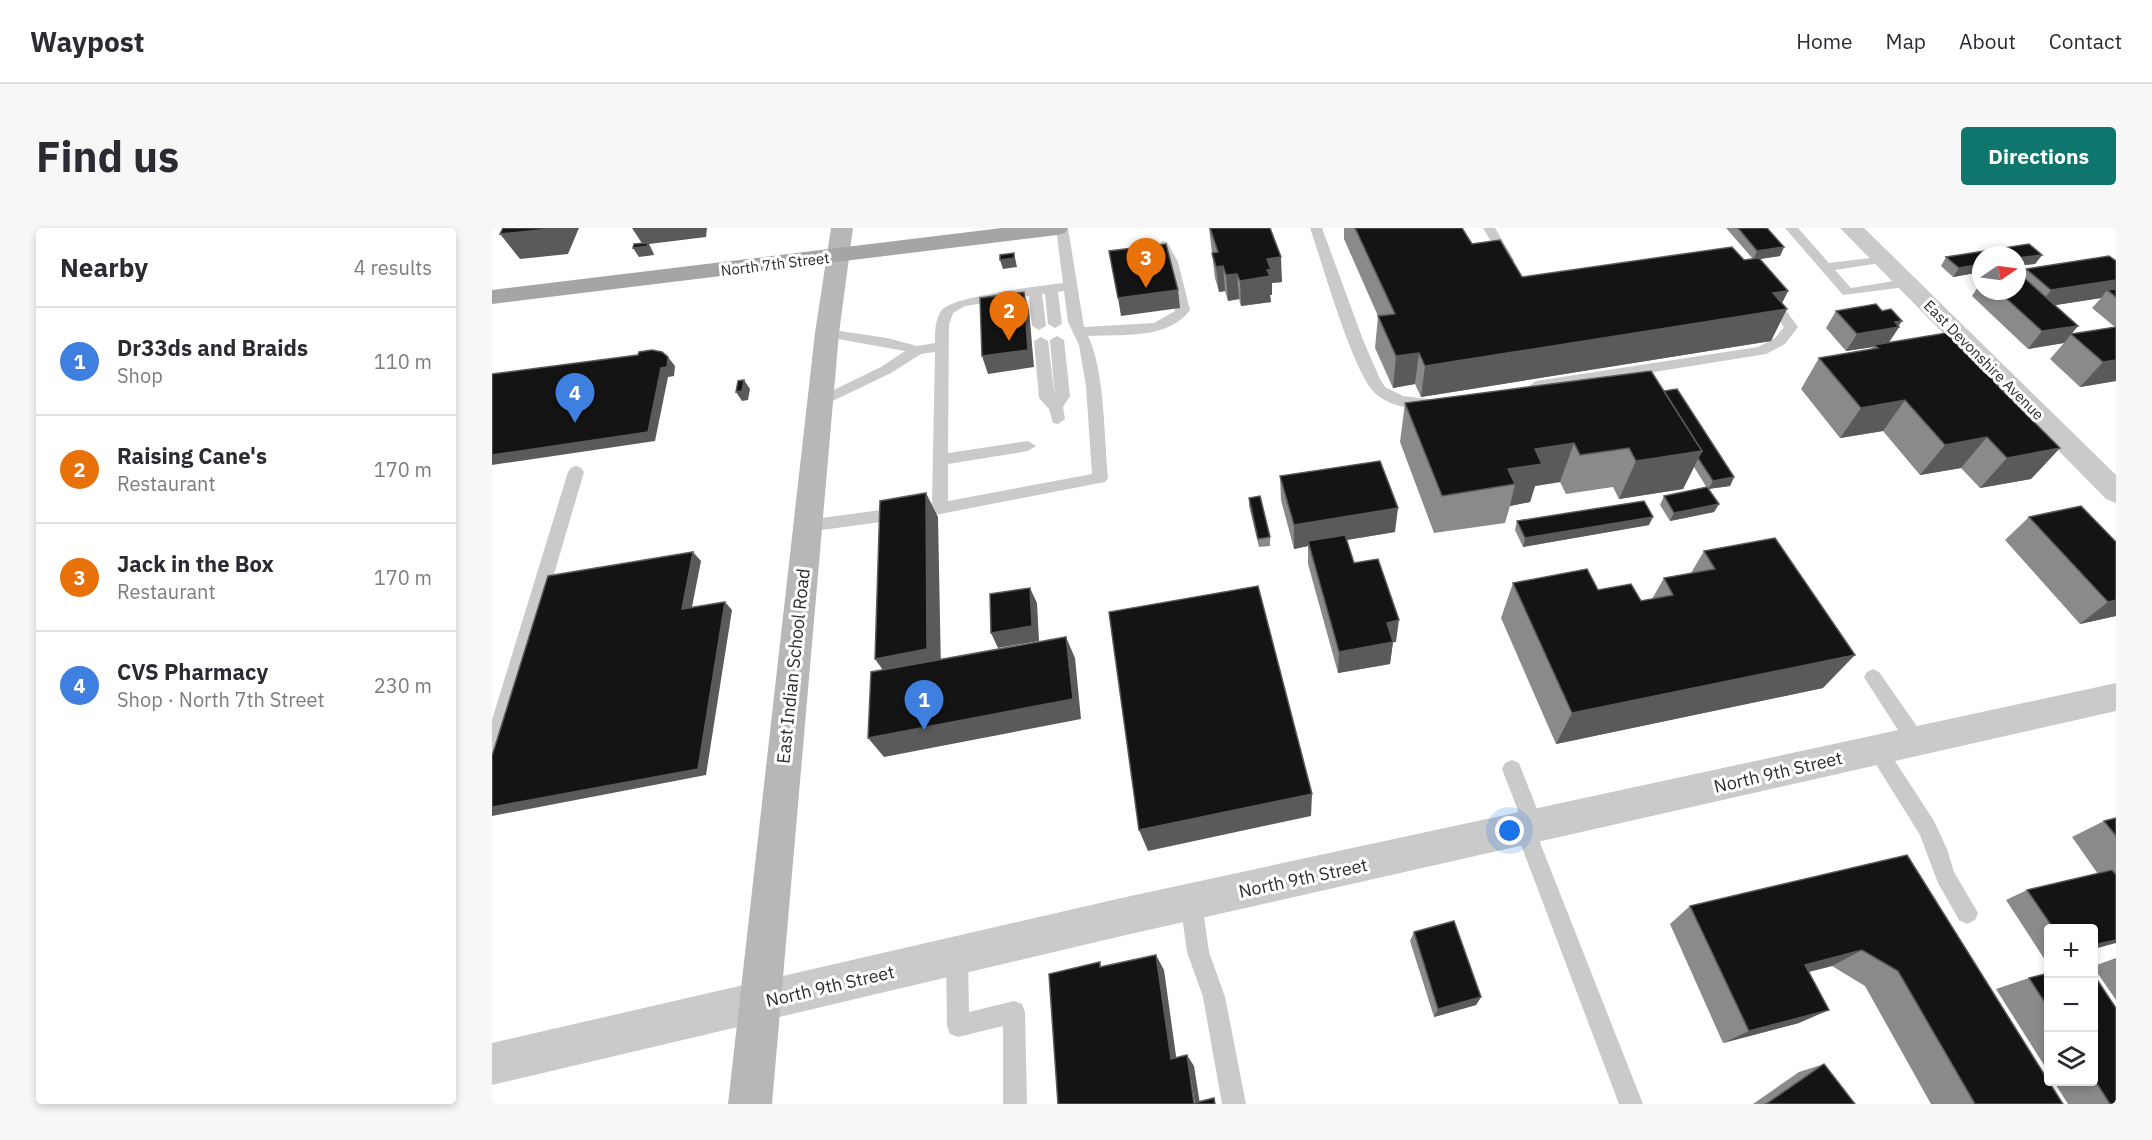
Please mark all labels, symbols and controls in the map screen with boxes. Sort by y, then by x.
text: Waypost [30,23,144,60]
text: Home [1796,27,1853,55]
text: Map [1886,27,1926,55]
text: About [1959,27,2016,55]
text: Contact [2049,27,2122,55]
button: Directions [1961,127,2116,185]
text: Find us [36,129,179,184]
pin: 3 [1126,238,1166,288]
north arrow [1972,246,2026,300]
street label: North 7th Street [720,248,830,280]
text: Nearby [60,250,148,284]
text: 4 results [354,254,432,281]
pin: 2 [990,291,1028,341]
street label: East Devonshire Avenue [1920,296,2048,424]
text: Dr33ds and Braids [117,333,308,362]
text: 1 [74,348,86,375]
text: 110 m [374,348,432,375]
text: Shop [117,362,163,389]
pin: 4 [556,374,595,423]
text: Raising Cane's [117,441,267,470]
text: 2 [74,456,86,483]
text: 170 m [374,456,432,483]
text: Restaurant [117,470,215,497]
text: Jack in the Box [117,549,274,578]
text: 3 [74,564,86,591]
text: 170 m [374,564,432,591]
street label: East Indian School Road [771,567,815,765]
text: Restaurant [117,578,215,605]
text: CVS Pharmacy [117,657,268,686]
text: 4 [74,672,86,699]
text: 230 m [374,672,432,699]
pin: 1 [904,680,944,730]
text: Shop · North 7th Street [117,686,325,713]
street label: North 9th Street [1711,746,1845,798]
your location [1495,816,1524,845]
street label: North 9th Street [1236,853,1370,903]
map controls [2044,924,2098,1086]
button: + [2044,924,2098,978]
street label: North 9th Street [763,960,897,1012]
button: − [2044,978,2098,1032]
button: layers [2044,1032,2098,1086]

